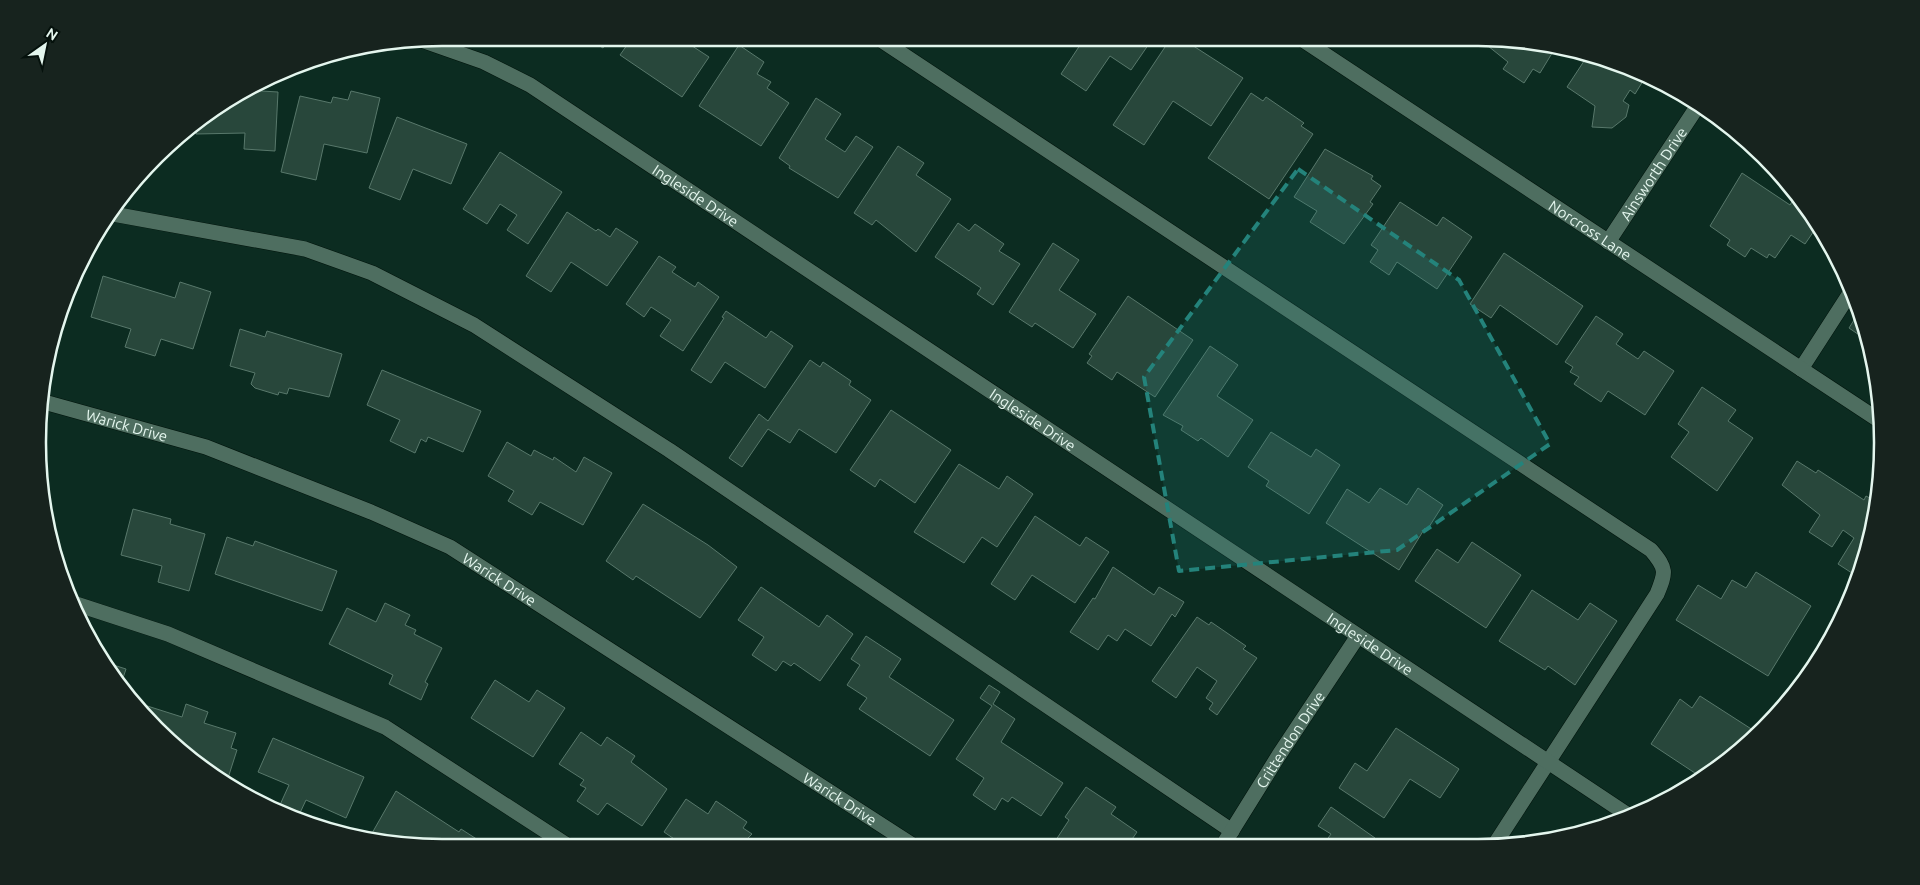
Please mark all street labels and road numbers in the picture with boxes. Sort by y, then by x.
street label: Ainsworth Drive [1616,124,1690,223]
street label: Ingleside Drive [650,161,742,230]
street label: Norcross Lane [1546,196,1635,263]
street label: Ingleside Drive [987,385,1079,454]
street label: Warick Drive [84,406,170,444]
street label: Warick Drive [460,549,540,609]
street label: Ingleside Drive [1324,609,1416,678]
street label: Crittendon Drive [1252,688,1328,791]
street label: Warick Drive [800,768,880,828]

